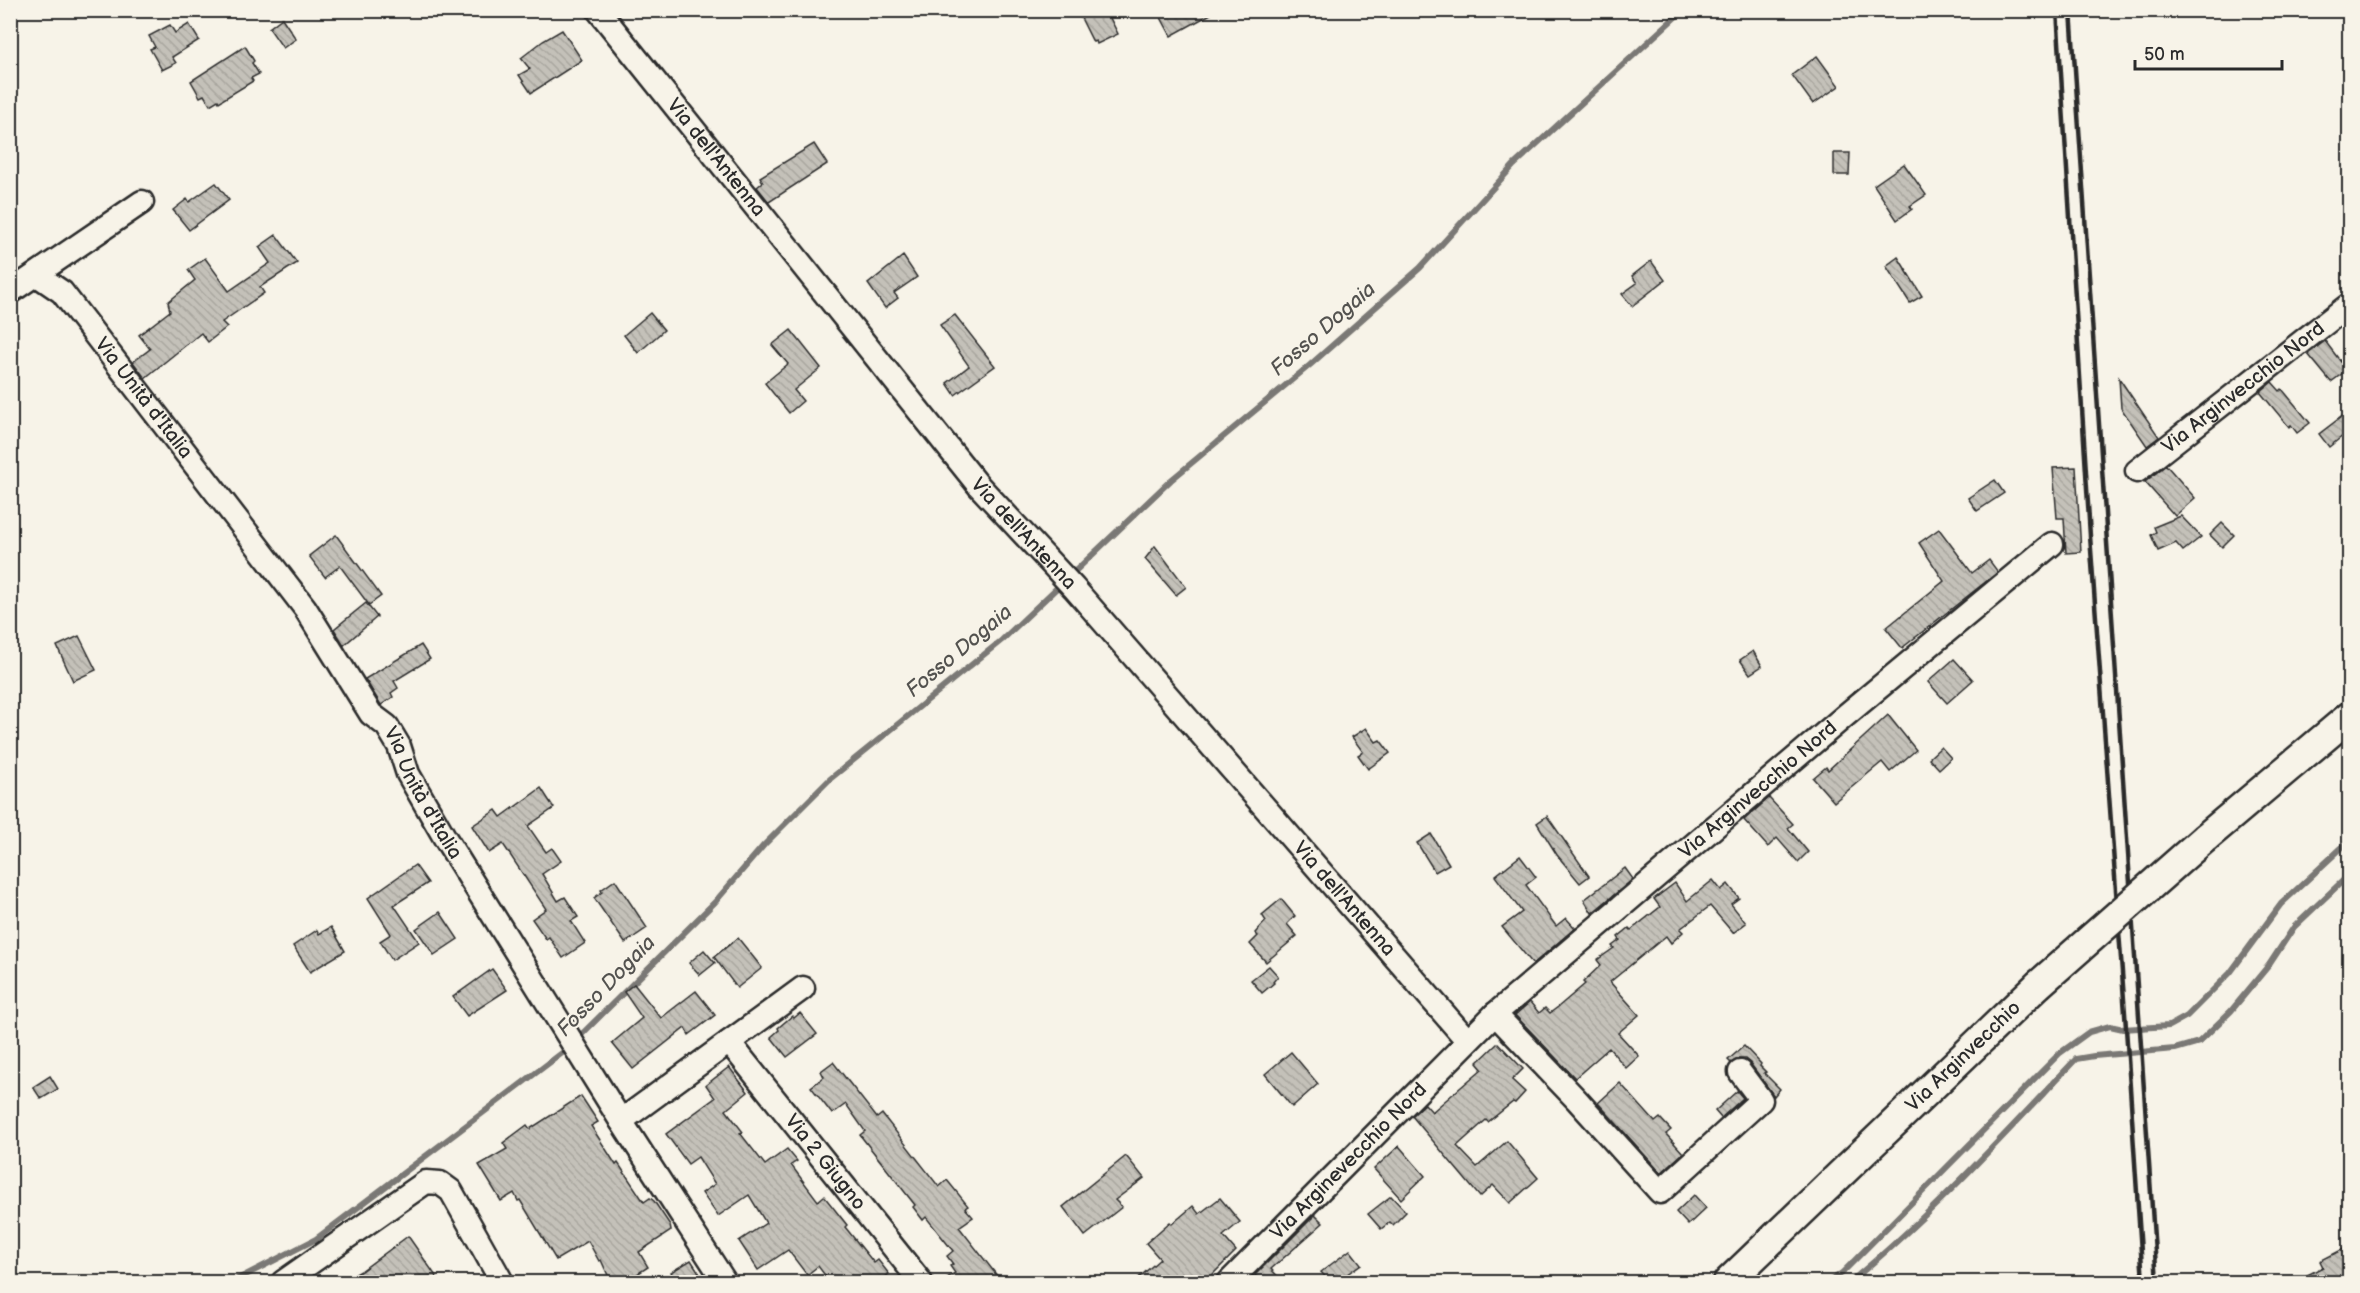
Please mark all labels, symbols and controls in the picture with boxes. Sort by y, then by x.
scale bar [2135,33,2282,71]
text: 50 m [2144,44,2185,65]
street label: Via dell'Antenna [662,94,771,221]
water label: Fosso Dogaia [1265,277,1381,381]
street label: Via Arginvecchio Nord [2157,317,2329,459]
street label: Via Unità d'Italia [89,333,198,463]
street label: Via dell'Antenna [965,473,1081,595]
water label: Fosso Dogaia [901,599,1017,703]
street label: Via Arginvecchio Nord [1674,716,1842,864]
street label: Via Unità d'Italia [378,723,467,864]
street label: Via dell'Antenna [1288,837,1401,961]
water label: Fosso Dogaia [552,930,660,1042]
street label: Via Arginvecchio [1901,996,2026,1117]
street label: Via Arginevecchio Nord [1266,1078,1432,1245]
street label: Via 2 Giugno [780,1109,871,1215]

